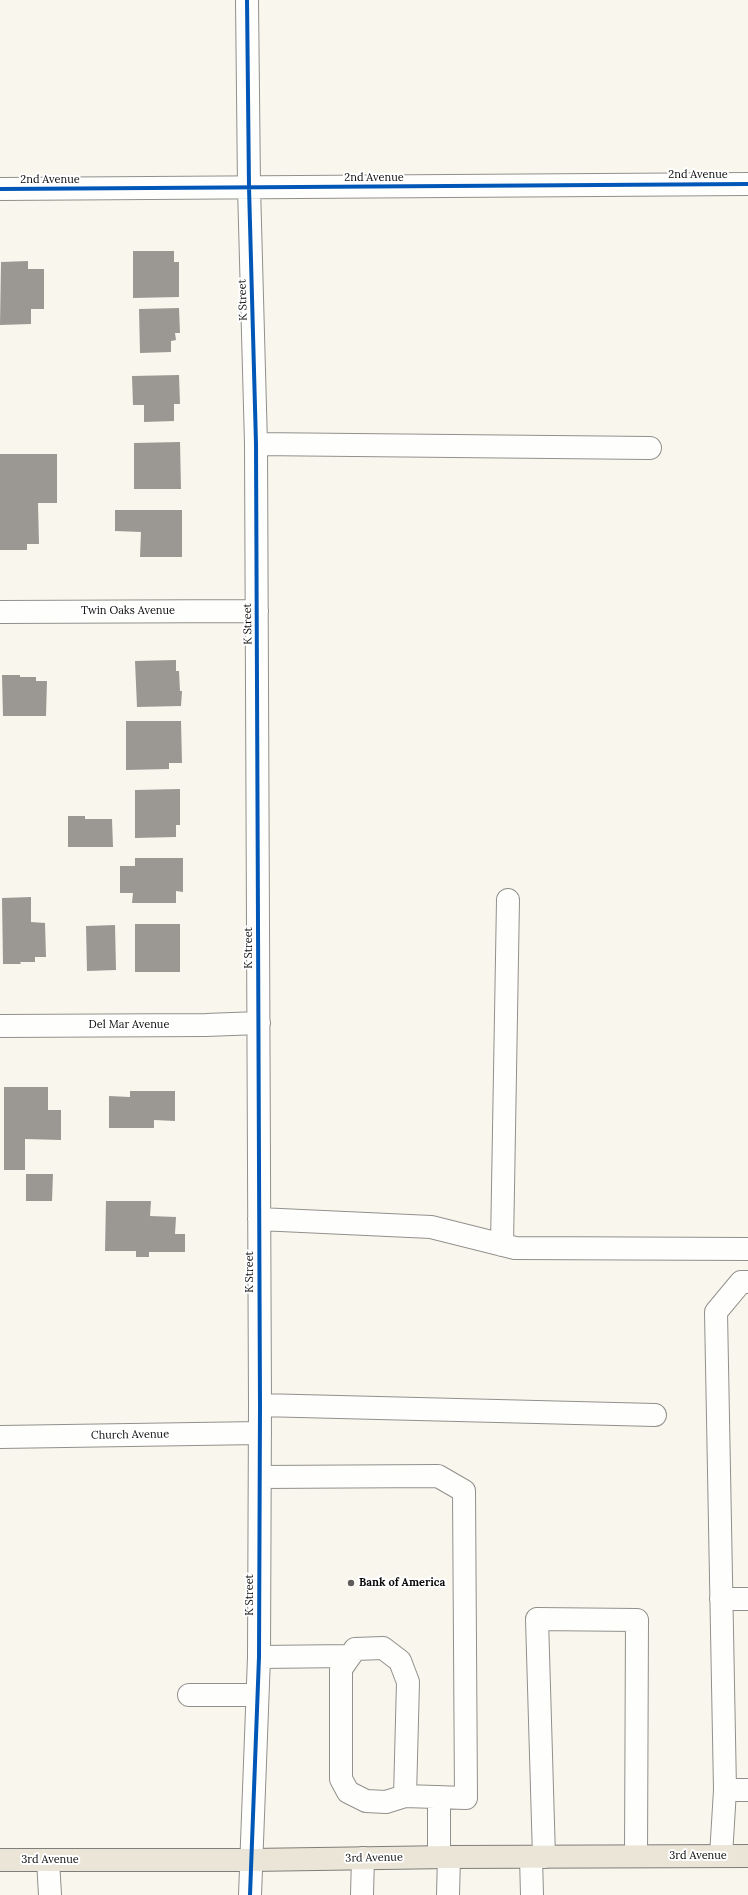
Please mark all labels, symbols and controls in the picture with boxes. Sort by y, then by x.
street label: 2nd Avenue [668,168,728,182]
street label: 2nd Avenue [344,171,404,185]
street label: 2nd Avenue [20,173,80,187]
street label: K Street [236,279,250,321]
street label: K Street [241,603,255,645]
street label: Twin Oaks Avenue [81,604,175,618]
street label: K Street [242,927,256,969]
street label: Del Mar Avenue [89,1018,169,1032]
street label: K Street [243,1251,257,1293]
street label: Church Avenue [91,1428,169,1442]
street label: K Street [243,1574,257,1616]
place label: Bank of America [359,1576,445,1590]
marker: Bank of America [346,1578,356,1588]
street label: 3rd Avenue [669,1849,727,1863]
street label: 3rd Avenue [345,1851,403,1865]
street label: 3rd Avenue [21,1853,79,1867]

